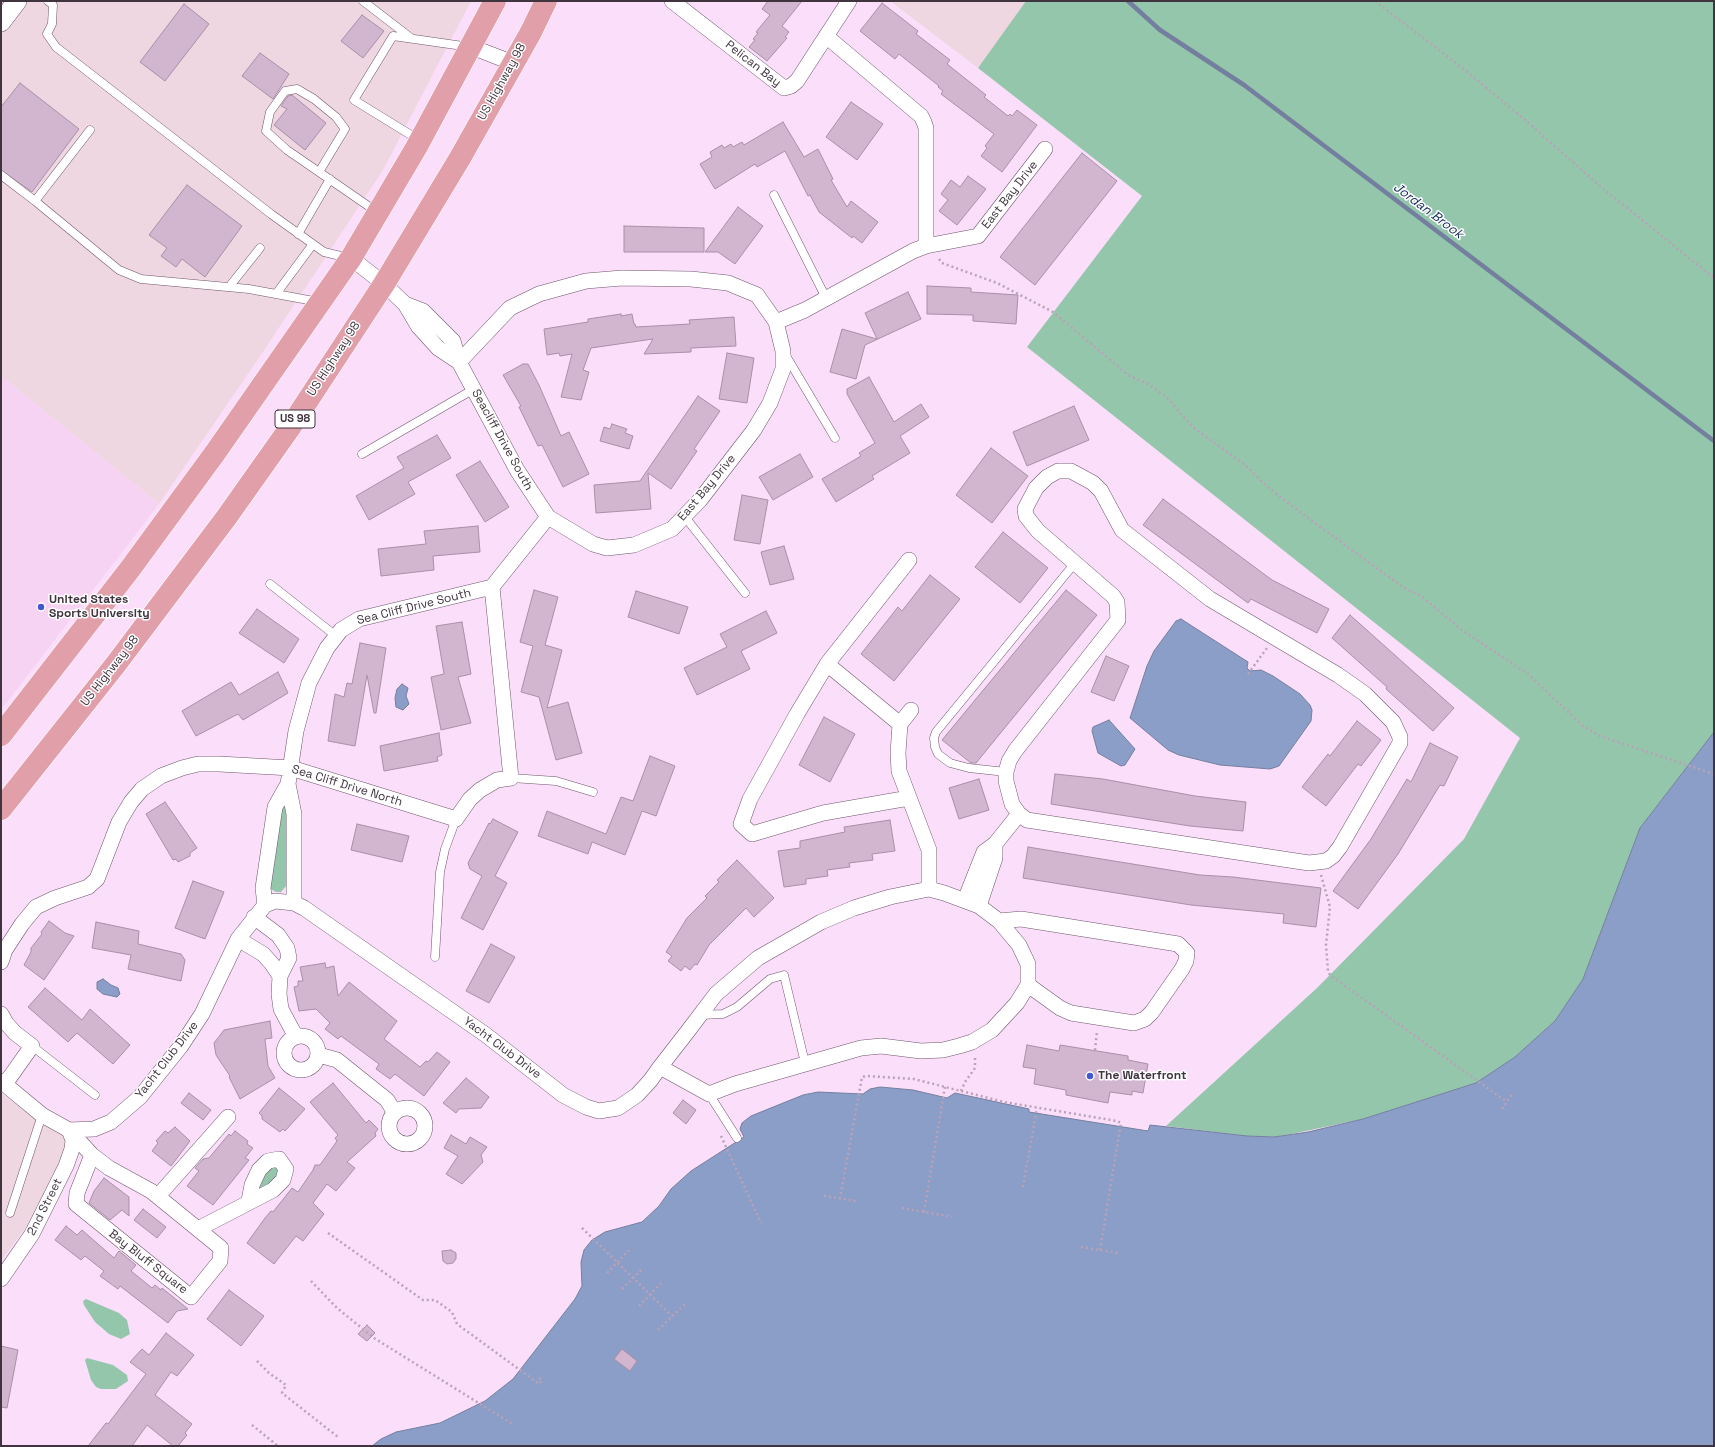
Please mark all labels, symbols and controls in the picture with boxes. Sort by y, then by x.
street label: Pelican Bay [722,38,784,90]
street label: US Highway 98 [475,41,529,123]
street label: East Bay Drive [979,158,1041,232]
water label: Jordan Brook [1390,180,1466,242]
street label: US Highway 98 [305,319,363,399]
street label: Seacliff Drive South [468,387,536,493]
road number: US 98 [275,410,315,428]
street label: East Bay Drive [675,452,739,524]
street label: Sea Cliff Drive South [355,586,473,628]
place label: United States Sports University [49,593,150,621]
marker: United States Sports University [36,602,46,612]
street label: US Highway 98 [78,633,142,709]
street label: Sea Cliff Drive North [290,762,404,810]
street label: Yacht Club Drive [460,1014,544,1082]
street label: Yacht Club Drive [133,1019,201,1101]
place label: The Waterfront [1098,1069,1186,1083]
marker: The Waterfront [1085,1071,1095,1081]
street label: 2nd Street [24,1176,66,1238]
street label: Bay Bluff Square [106,1227,190,1297]

